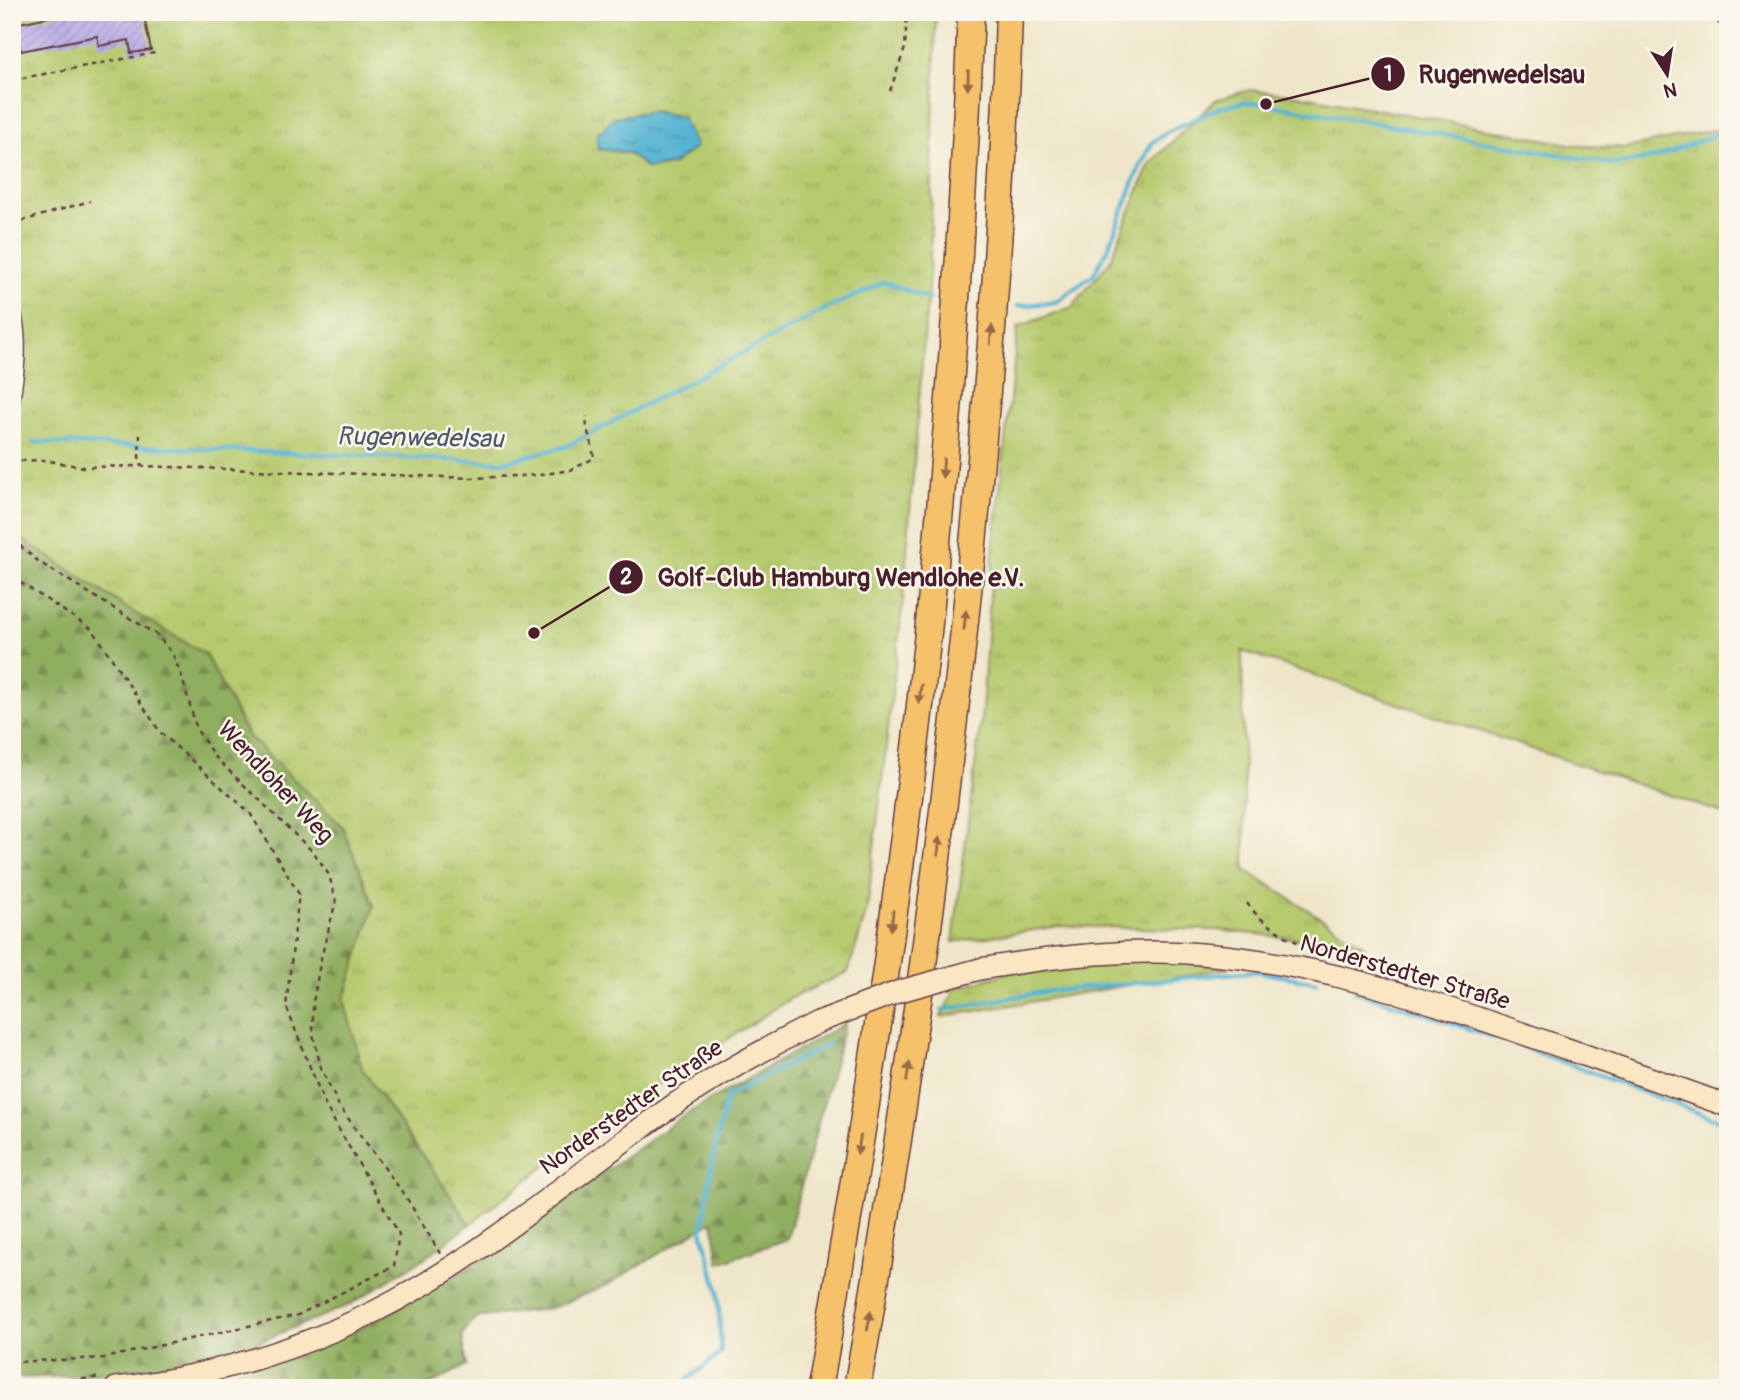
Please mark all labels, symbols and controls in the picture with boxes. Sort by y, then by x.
north arrow [1632,38,1702,108]
callout: Rugenwedelsau [1370,50,1600,97]
text: Rugenwedelsau [1419,59,1585,91]
text: 1 [1384,61,1392,88]
one-way arrow [963,70,974,92]
text: N [1661,77,1679,103]
one-way arrow [986,324,997,346]
water label: Rugenwedelsau [336,421,506,455]
one-way arrow [937,457,948,479]
callout: Golf-Club Hamburg Wendlohe e.V. [609,553,1039,600]
text: Golf-Club Hamburg Wendlohe e.V. [657,562,1025,594]
text: 2 [620,564,632,591]
one-way arrow [960,609,971,631]
one-way arrow [915,683,926,705]
street label: Wendloher Weg [211,715,340,850]
one-way arrow [933,835,944,857]
one-way arrow [887,909,898,931]
street label: Norderstedter Straße [1296,929,1513,1016]
street label: Norderstedter Straße [534,1033,729,1182]
one-way arrow [903,1061,914,1083]
one-way arrow [853,1134,864,1156]
one-way arrow [864,1310,875,1332]

